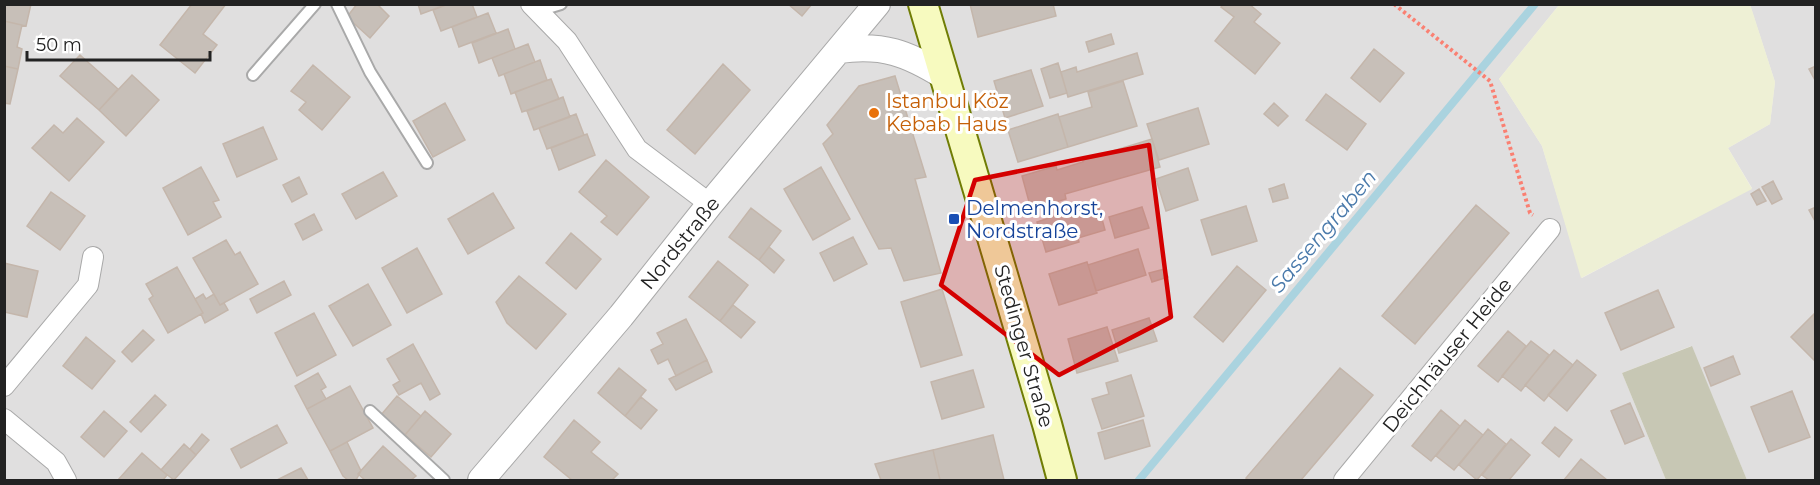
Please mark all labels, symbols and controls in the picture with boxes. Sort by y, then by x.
scale bar [27,24,210,62]
text: 50 m [36,34,82,56]
place label: Istanbul Köz Kebab Haus [886,89,1009,136]
marker: Istanbul Köz Kebab Haus [867,106,881,120]
water label: Sassengraben [1264,165,1382,297]
street label: Nordstraße [635,192,725,294]
place label: Delmenhorst, Nordstraße [966,196,1103,243]
marker: Delmenhorst, Nordstraße [947,212,961,226]
street label: Stedinger Straße [989,262,1059,430]
street label: Deichhäuser Heide [1377,273,1517,437]

